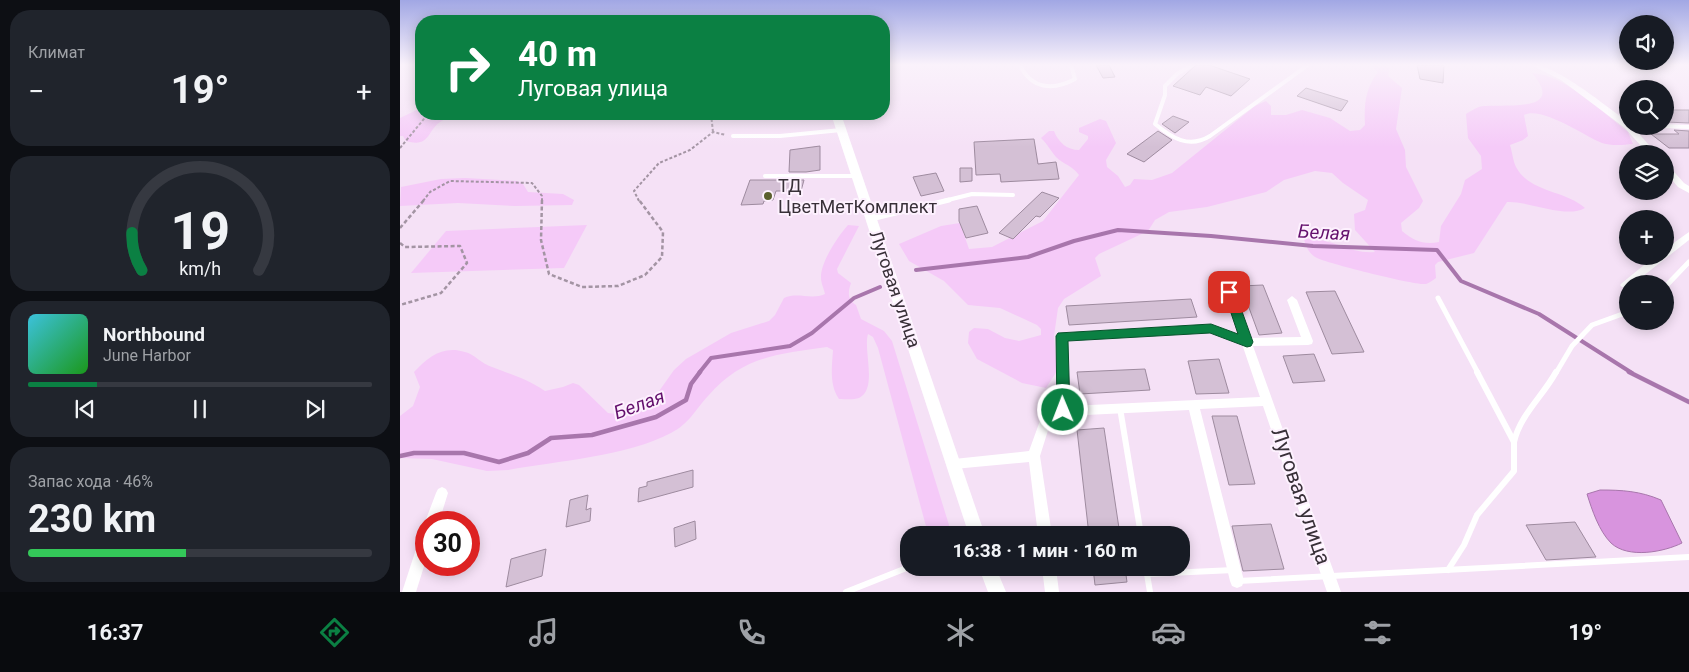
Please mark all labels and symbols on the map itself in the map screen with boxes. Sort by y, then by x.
place label: ТД ЦветМетКомплект [778,175,937,217]
marker: ТД ЦветМетКомплект [762,190,774,202]
water label: Белая [1297,220,1351,245]
street label: Луговая улица [866,227,925,350]
pin [1208,271,1250,313]
position arrow [1036,383,1088,435]
water label: Белая [611,385,668,424]
street label: Луговая улица [1266,424,1336,568]
speed limit sign: 30 [415,511,480,576]

